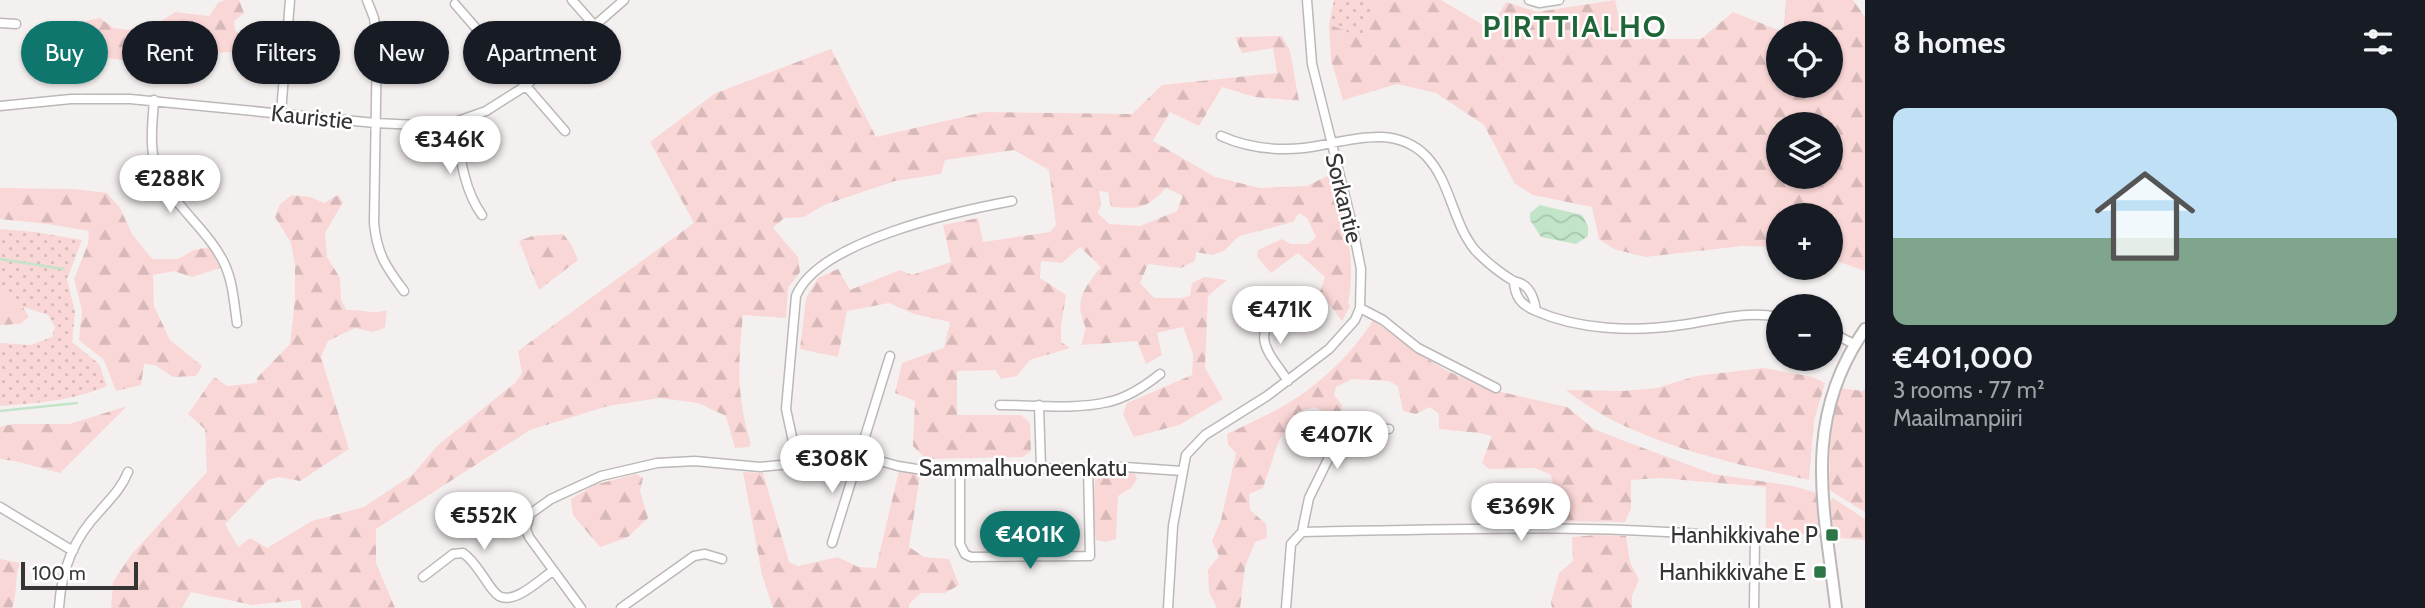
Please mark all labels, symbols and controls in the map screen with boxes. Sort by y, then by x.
district label: PIRTTIALHO [1482,8,1668,45]
chip: Buy [21,21,108,84]
chip: Rent [122,21,218,84]
chip: Filters [232,21,340,84]
chip: New [354,21,449,84]
chip: Apartment [463,21,621,84]
map controls [1766,21,1843,371]
button: locate [1766,21,1843,98]
icon: filters [2359,23,2397,61]
text: 8 homes [1893,24,2006,61]
street label: Kauristie [270,99,355,135]
button: layers [1766,112,1843,189]
pin: €346K [401,116,499,176]
text: €346K [416,125,484,153]
street label: Sorkantie [1319,150,1369,246]
icon: home [2082,153,2208,279]
pin: €288K [121,156,219,215]
text: €288K [135,164,205,192]
button: + [1766,203,1843,280]
pin: €471K [1231,286,1329,346]
button: − [1766,294,1843,371]
text: €471K [1248,295,1312,323]
text: €401,000 [1893,339,2033,376]
text: 3 rooms · 77 m² [1893,376,2045,404]
text: Maailmanpiiri [1893,404,2023,432]
pin: €407K [1288,412,1386,471]
text: €407K [1301,420,1373,448]
pin: €308K [783,435,881,495]
text: €308K [796,444,868,472]
street label: Sammalhuoneenkatu [919,454,1127,482]
pin: €369K [1472,484,1570,543]
pin: €552K [435,492,533,552]
text: €369K [1487,492,1555,520]
text: €552K [451,501,517,529]
pin: €401K [981,512,1079,571]
text: €401K [996,520,1064,548]
place label: Hanhikkivahe P [1670,521,1818,549]
marker: Hanhikkivahe P [1824,527,1840,543]
place label: Hanhikkivahe E [1659,558,1806,586]
scale bar [21,559,138,591]
text: 100 m [32,562,86,585]
marker: Hanhikkivahe E [1812,564,1828,580]

